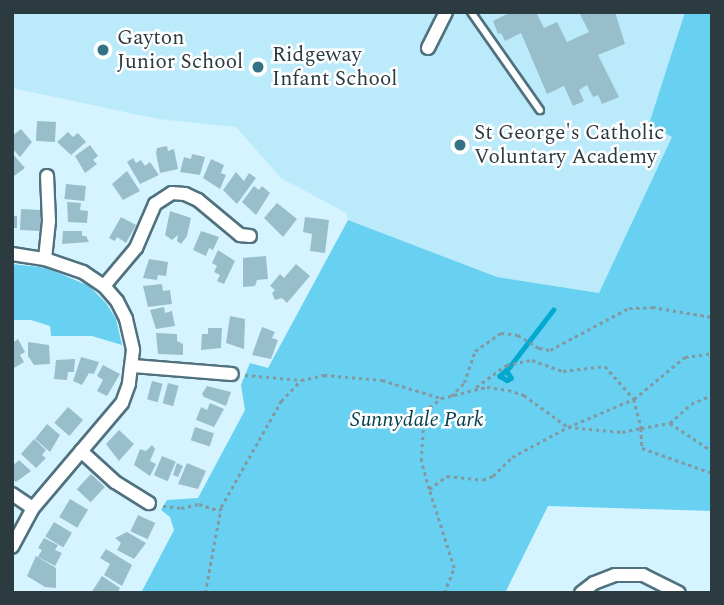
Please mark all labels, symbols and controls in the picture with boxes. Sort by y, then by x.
place label: Gayton Junior School [117,25,243,75]
marker: Gayton Junior School [95,42,111,58]
place label: Ridgeway Infant School [272,42,397,92]
marker: Ridgeway Infant School [250,59,266,75]
place label: St George's Catholic Voluntary Academy [474,120,664,170]
marker: St George's Catholic Voluntary Academy [452,137,468,153]
park label: Sunnydale Park [350,407,484,433]

